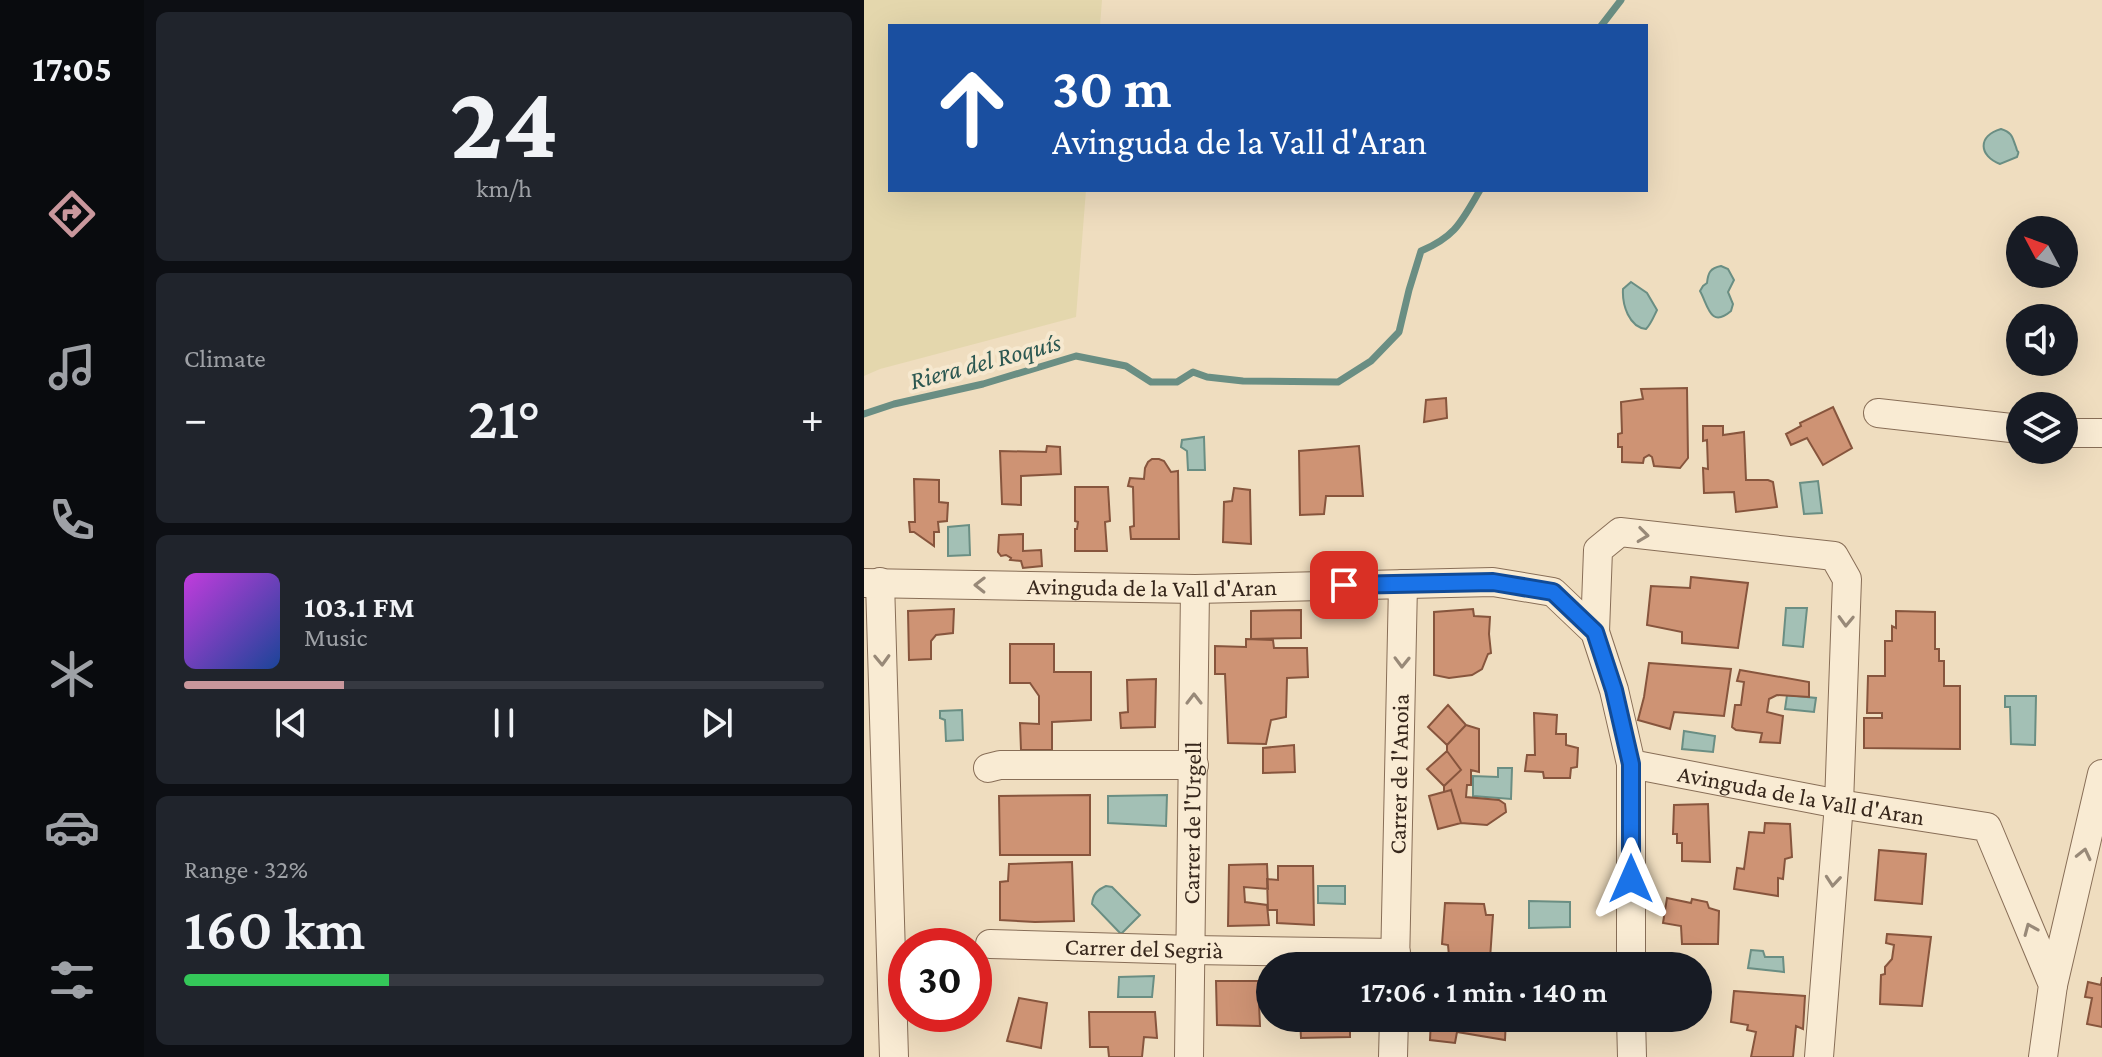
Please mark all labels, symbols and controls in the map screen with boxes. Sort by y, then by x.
text: 17:05 [32,49,112,89]
icon: ahead [920,56,1024,160]
text: 30 m [1052,57,1172,119]
text: 24 [449,64,559,179]
text: Avinguda de la Vall d'Aran [1052,122,1427,162]
text: km/h [476,174,532,203]
icon: directions [44,186,100,242]
north arrow [2006,216,2078,288]
map controls [2006,216,2078,464]
button: sound [2006,304,2078,376]
water label: Riera del Roquís [907,327,1064,396]
icon: music [44,339,100,395]
text: Climate [184,344,266,373]
text: 21° [468,384,540,451]
button: layers [2006,392,2078,464]
text: − [184,394,207,442]
text: + [801,394,824,442]
icon: phone [44,492,100,548]
one-way arrow [1637,526,1650,543]
pin [1310,551,1378,619]
icon: arrive [1322,563,1366,607]
street label: Avinguda de la Vall d'Aran [1027,572,1277,602]
one-way arrow [973,576,986,593]
text: 103.1 FM [304,590,415,623]
one-way arrow [1837,615,1854,628]
text: Music [304,623,367,652]
icon: climate [44,646,100,702]
one-way arrow [874,654,891,667]
one-way arrow [1393,656,1411,669]
one-way arrow [1185,692,1203,705]
street label: Carrer de l'Anoia [1383,694,1414,855]
icon: previous [269,701,313,745]
icon: pause [482,701,526,745]
icon: next [695,701,739,745]
street label: Carrer de l'Urgell [1177,741,1206,905]
street label: Avinguda de la Vall d'Aran [1676,759,1927,830]
icon: car [44,799,100,855]
position arrow [1589,837,1673,921]
one-way arrow [2074,848,2091,862]
text: Range · 32% [184,855,308,884]
one-way arrow [1825,875,1842,888]
text: 160 km [184,895,365,962]
one-way arrow [2023,922,2039,937]
speed limit sign: 30 [888,928,992,1032]
street label: Carrer del Segrià [1064,932,1223,963]
icon: filters [44,952,100,1008]
text: 17:06 · 1 min · 140 m [1361,975,1607,1008]

